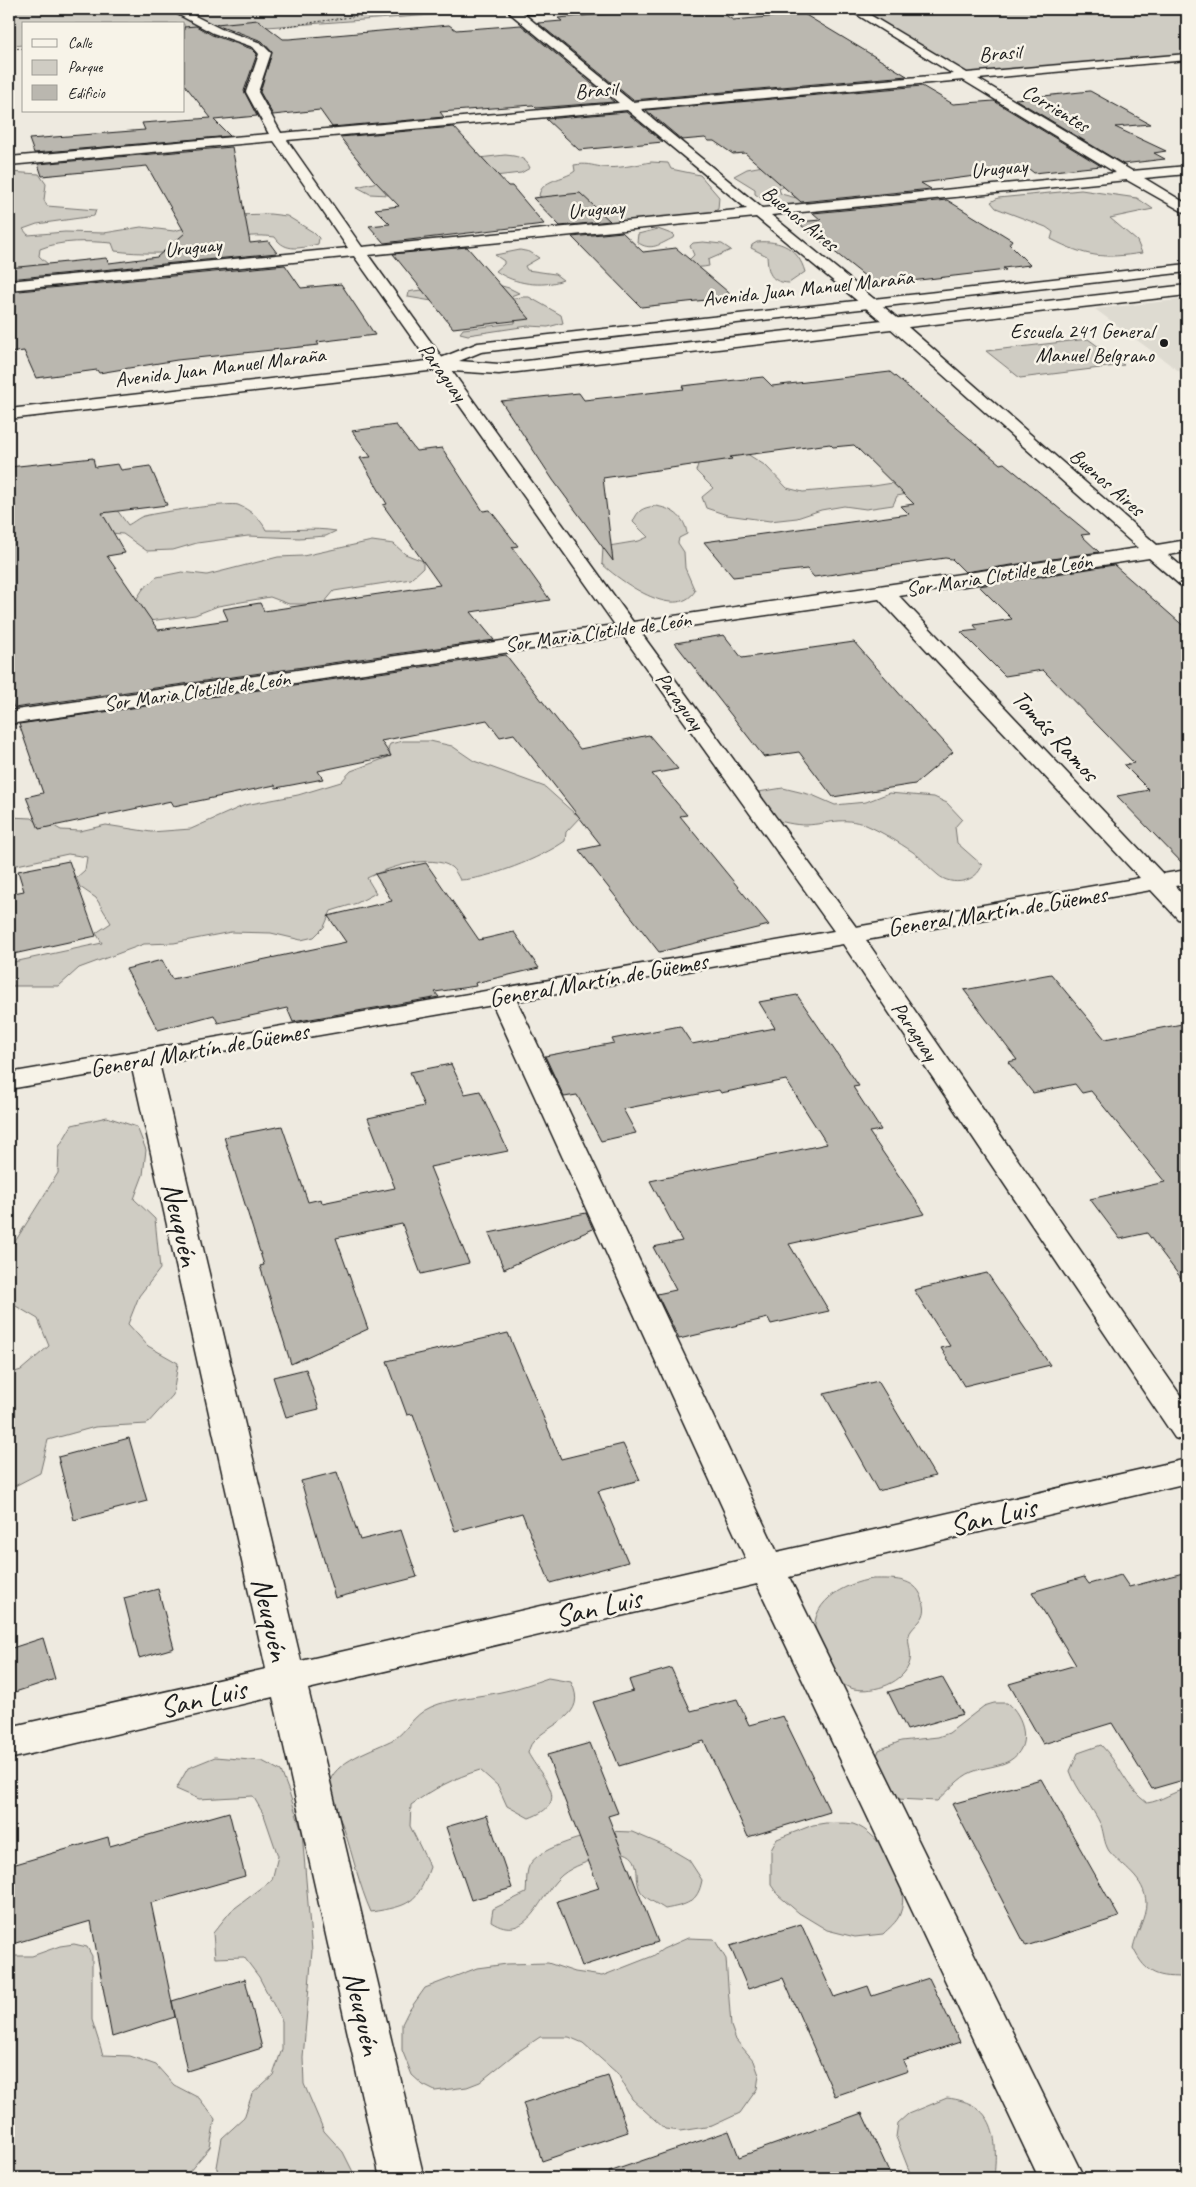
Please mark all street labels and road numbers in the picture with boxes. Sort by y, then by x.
street label: Brasil [978,38,1026,68]
street label: Brasil [574,75,622,105]
street label: Corrientes [1018,78,1096,139]
street label: Uruguay [969,152,1030,184]
street label: Buenos Aires [757,179,845,258]
street label: Uruguay [567,193,627,224]
street label: Uruguay [163,231,224,263]
street label: Avenida Juan Manuel Maraña [701,264,916,312]
street label: Paraguay [413,338,474,408]
street label: Avenida Juan Manuel Maraña [113,341,328,393]
street label: Buenos Aires [1064,442,1151,523]
street label: Sor Maria Clotilde de León [904,547,1094,603]
street label: Sor Maria Clotilde de León [503,606,693,658]
street label: Sor Maria Clotilde de León [102,665,292,717]
street label: Paraguay [650,667,711,737]
street label: Tomás Ramos [1005,683,1108,790]
street label: General Martín de Güemes [885,877,1112,944]
street label: General Martín de Güemes [486,945,712,1015]
street label: Paraguay [886,997,945,1067]
street label: General Martín de Güemes [87,1015,313,1085]
street label: Neuquén [153,1178,209,1271]
street label: San Luis [946,1487,1043,1544]
street label: Neuquén [243,1573,299,1666]
street label: San Luis [551,1578,648,1635]
street label: San Luis [156,1669,253,1726]
street label: Neuquén [335,1967,391,2060]

